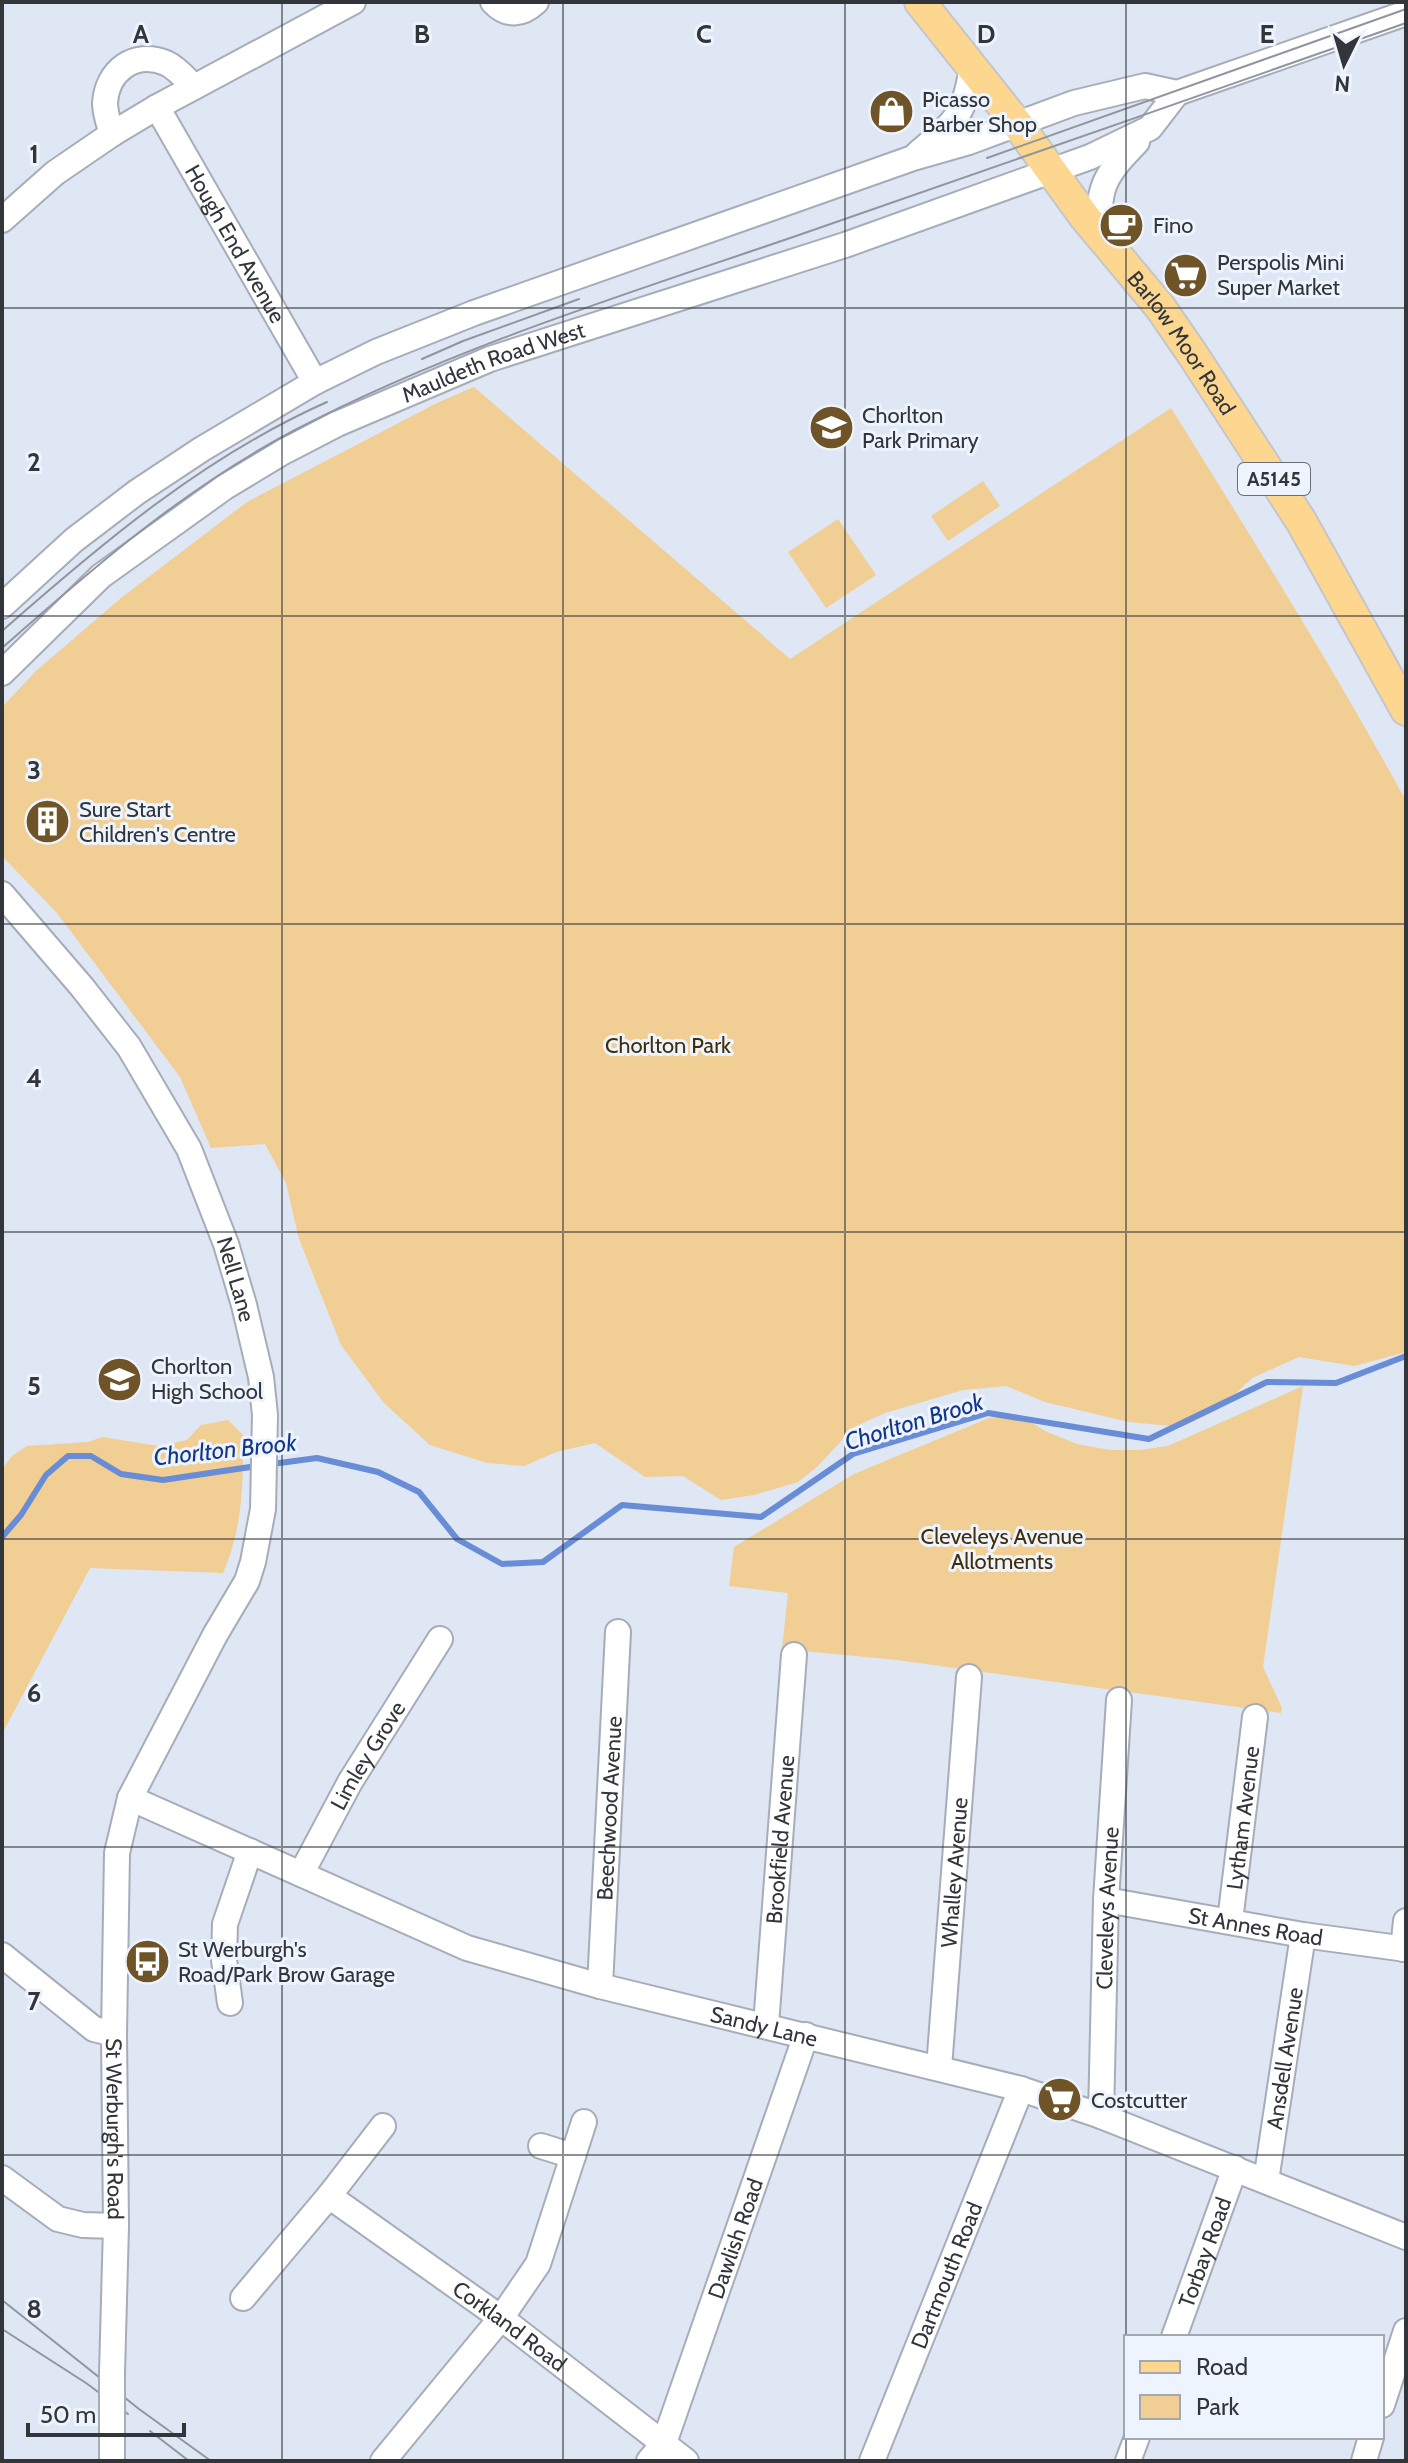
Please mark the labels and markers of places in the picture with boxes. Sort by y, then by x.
place label: Picasso Barber Shop [922,86,1037,138]
shop icon: Picasso Barber Shop [867,88,915,136]
cafe icon: Fino [1098,201,1146,249]
place label: Fino [1153,212,1193,239]
place label: Perspolis Mini Super Market [1217,249,1344,301]
supermarket icon: Perspolis Mini Super Market [1162,251,1210,299]
place label: Chorlton Park Primary [862,402,979,454]
school or university icon: Chorlton Park Primary [807,404,855,452]
place label: Sure Start Children's Centre [79,796,236,848]
building icon: Sure Start Children's Centre [24,798,72,846]
place label: Chorlton High School [151,1353,264,1405]
school or university icon: Chorlton High School [96,1355,144,1403]
place label: St Werburgh's Road/Park Brow Garage [178,1936,395,1988]
bus stop icon: St Werburgh's Road/Park Brow Garage [123,1938,171,1986]
supermarket icon: Costcutter [1036,2076,1084,2124]
place label: Costcutter [1091,2087,1187,2114]

